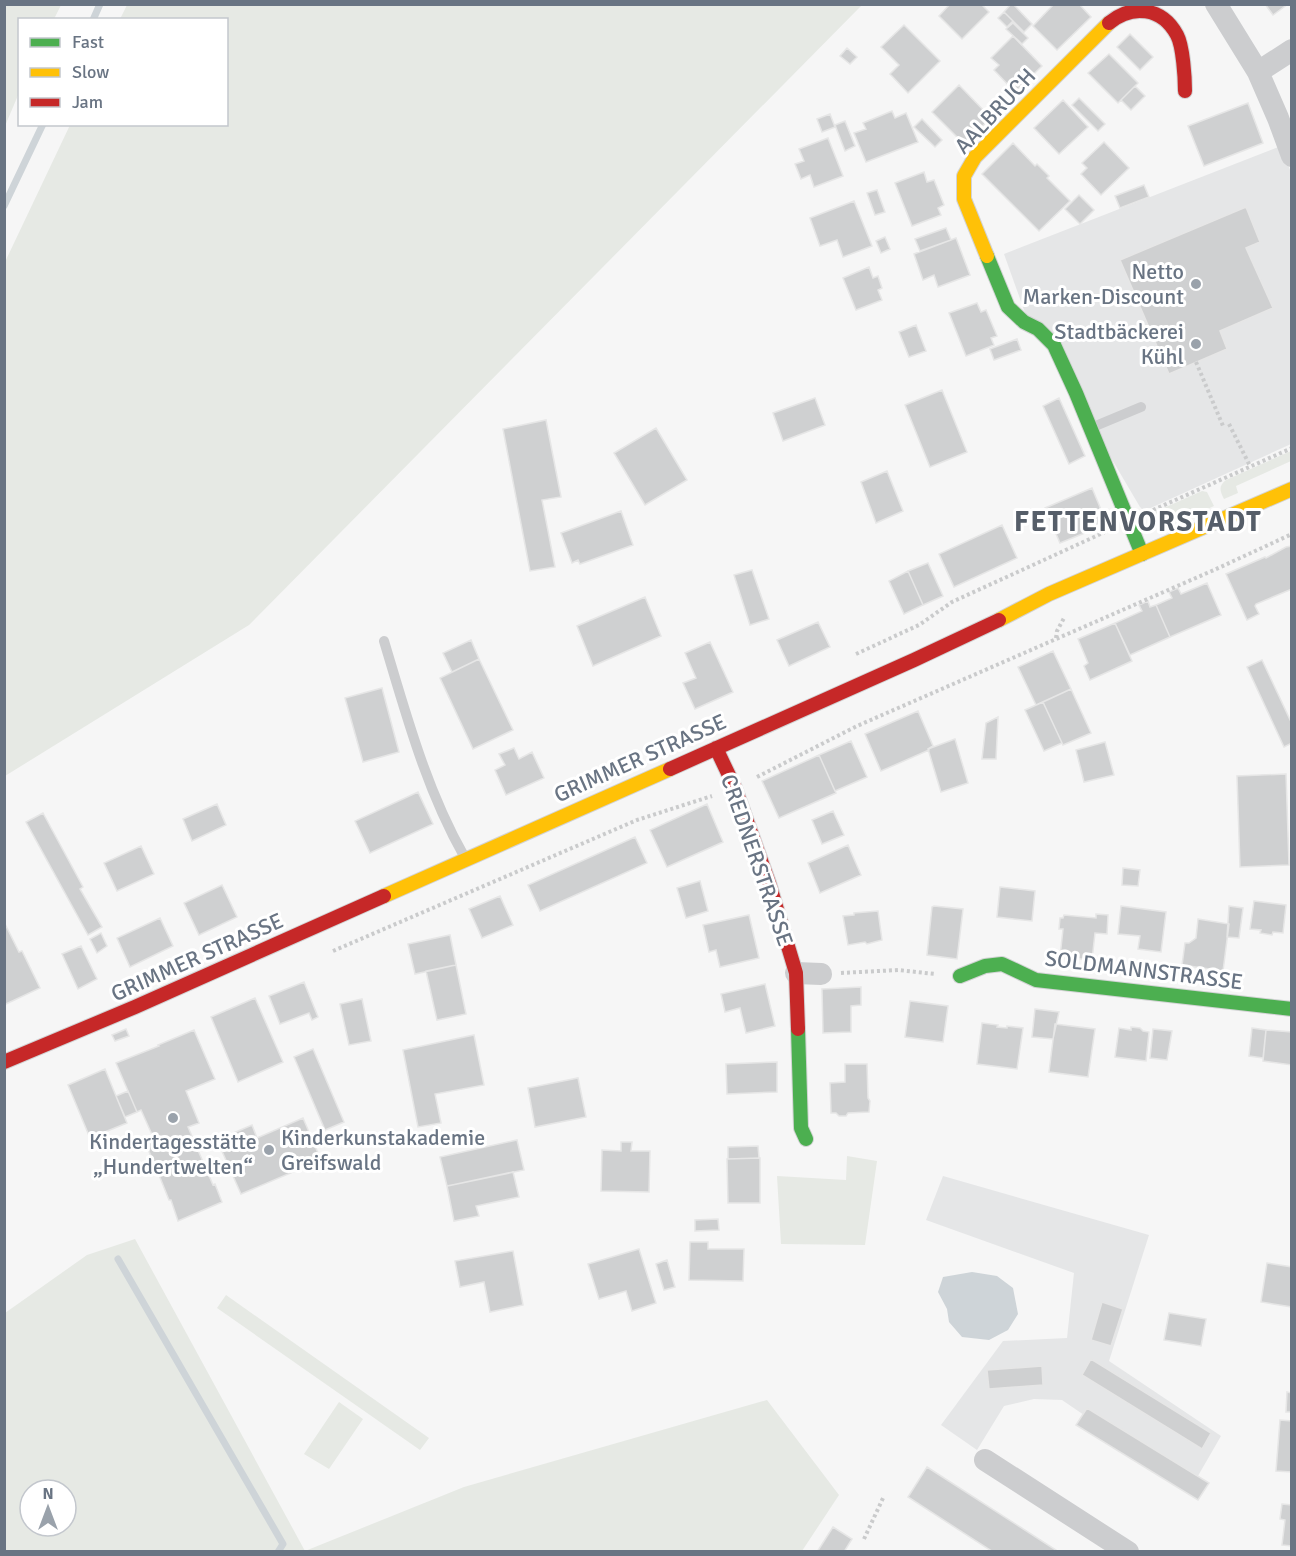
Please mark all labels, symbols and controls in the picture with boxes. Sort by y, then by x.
legend [18,18,228,126]
text: Fast [72,31,104,53]
text: Slow [72,61,109,83]
street label: AALBRUCH [949,63,1041,159]
text: Jam [72,91,103,113]
place label: Netto Marken-Discount [1022,258,1184,310]
marker: Netto Marken-Discount [1189,277,1203,291]
place label: Stadtbäckerei Kühl [1054,318,1184,370]
marker: Stadtbäckerei Kühl [1189,337,1203,351]
district label: FETTENVORSTADT [1014,505,1262,539]
street label: GRIMMER STRASSE [550,708,730,808]
street label: CREDNERSTRASSE [715,771,799,949]
street label: GRIMMER STRASSE [107,907,287,1007]
street label: SOLDMANNSTRASSE [1043,944,1245,996]
marker: Kindertagesstätte „Hundertwelten“ [166,1111,180,1125]
place label: Kinderkunstakademie Greifswald [281,1124,485,1176]
place label: Kindertagesstätte „Hundertwelten“ [89,1128,257,1180]
marker: Kinderkunstakademie Greifswald [262,1143,276,1157]
north arrow [18,1478,78,1538]
text: N [42,1484,54,1504]

